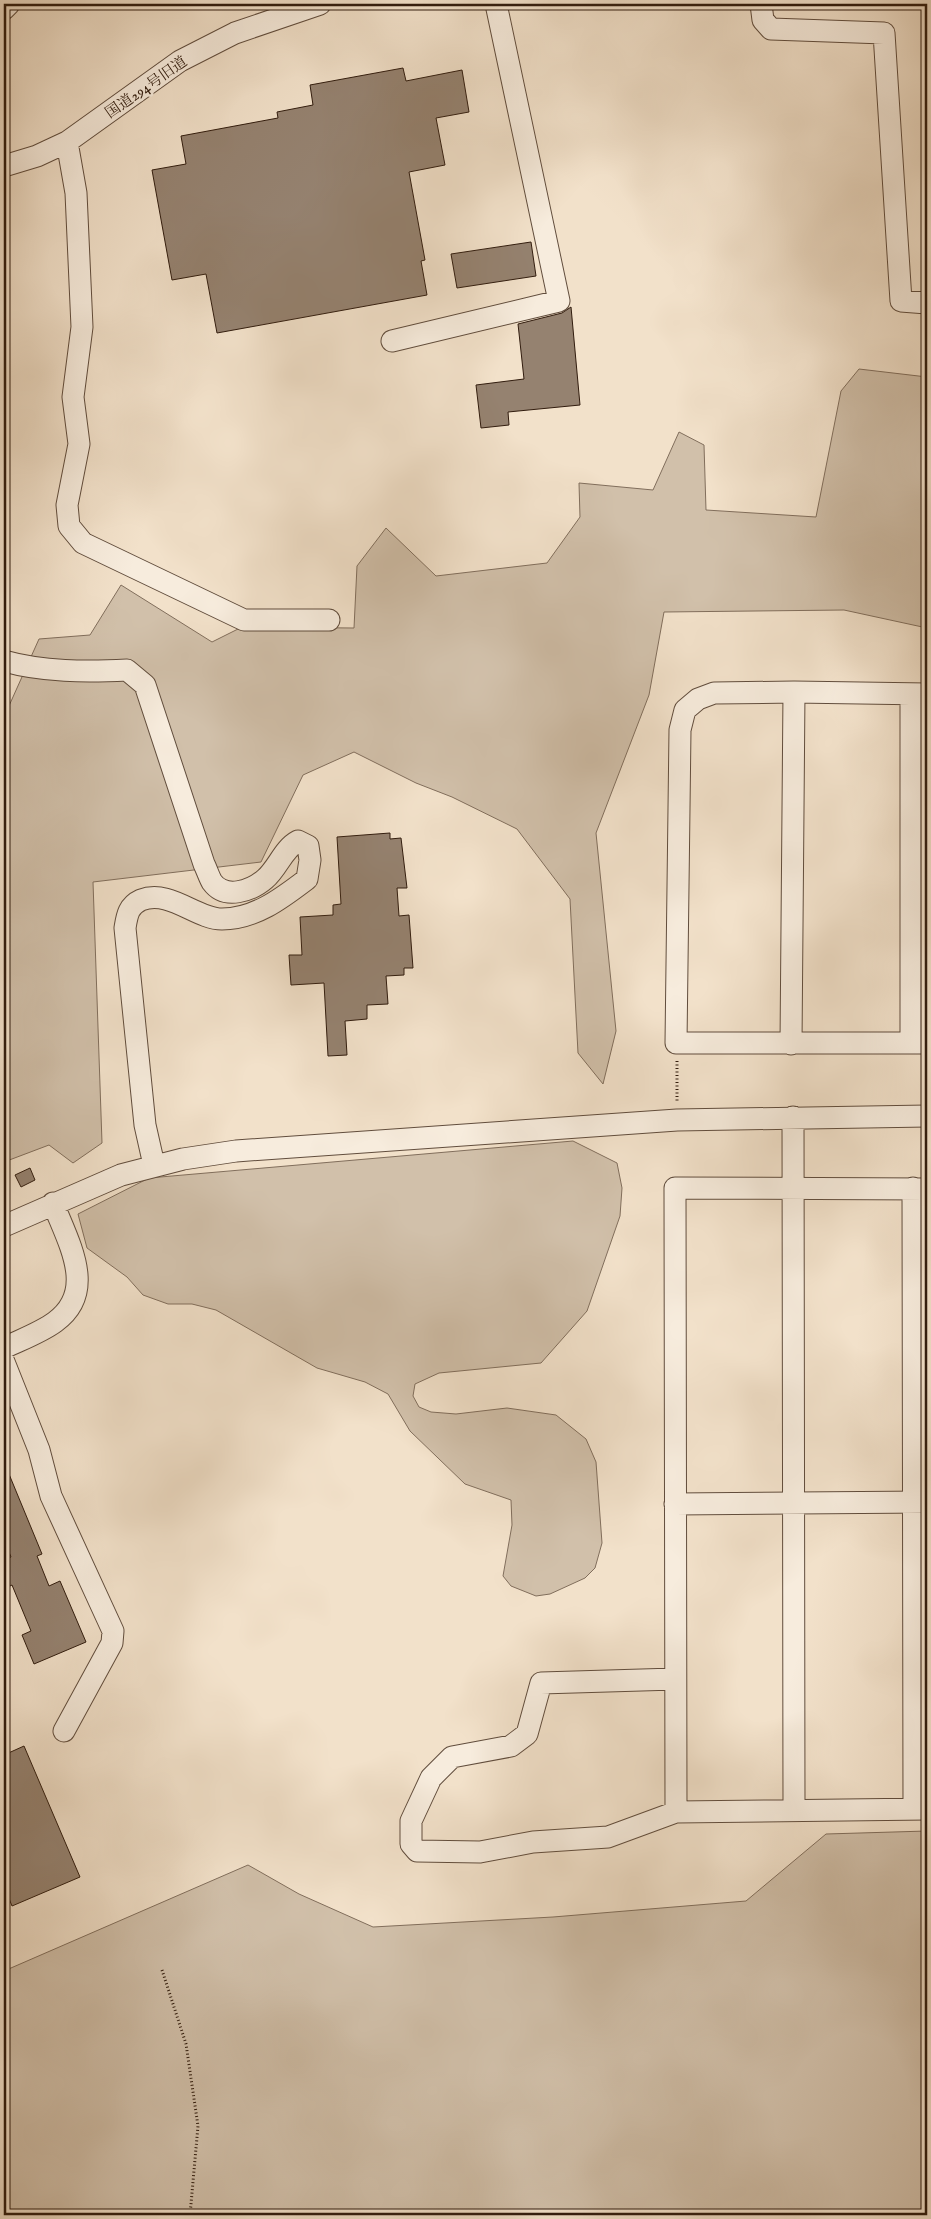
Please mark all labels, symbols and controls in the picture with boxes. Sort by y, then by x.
street label: 国道294号旧道 [102,52,191,123]

